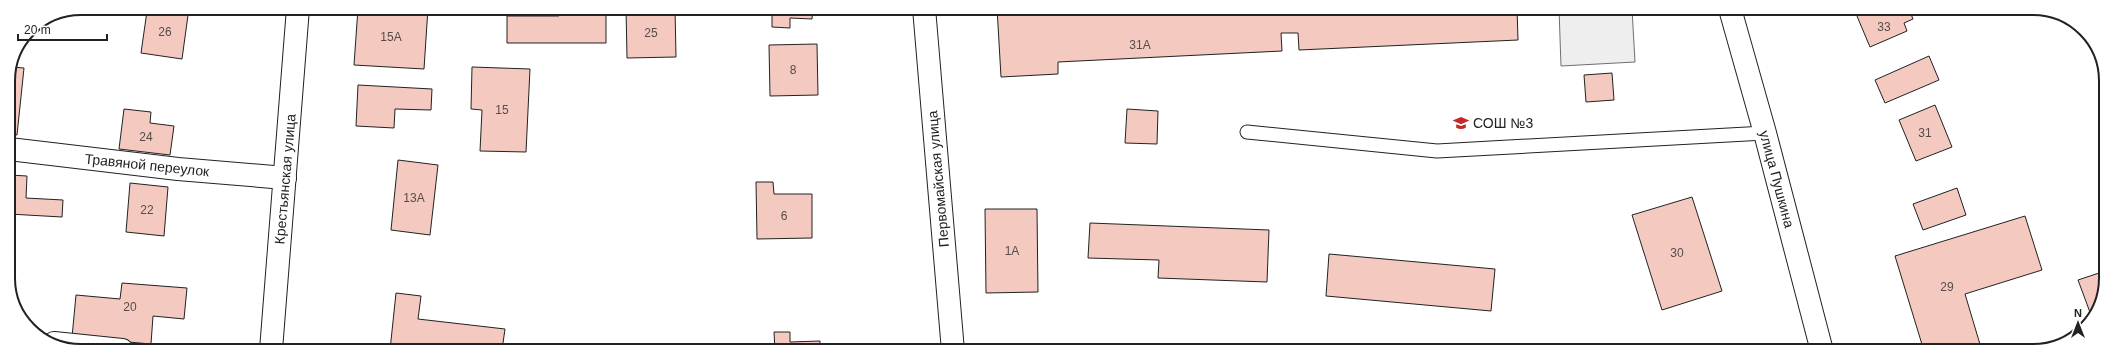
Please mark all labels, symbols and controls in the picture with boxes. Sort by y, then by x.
scale bar [18,16,107,42]
house number: 33 [1877,20,1891,34]
text: 20 m [24,23,51,37]
house number: 26 [158,25,172,39]
house number: 25 [644,26,658,40]
house number: 15А [380,30,402,44]
house number: 31А [1129,38,1151,52]
house number: 8 [790,63,797,77]
house number: 15 [495,103,509,117]
street label: Первомайская улица [924,110,952,248]
street label: Крестьянская улица [271,113,299,245]
school or university icon: СОШ №3 [1452,114,1470,132]
place label: СОШ №3 [1473,115,1533,131]
house number: 31 [1918,126,1932,140]
street label: улица Пушкина [1756,129,1798,230]
house number: 24 [139,130,153,144]
street label: Травяной переулок [84,151,211,180]
house number: 13А [403,191,425,205]
house number: 22 [140,203,154,217]
house number: 6 [781,209,788,223]
house number: 1А [1005,244,1019,258]
house number: 30 [1670,246,1684,260]
house number: 29 [1940,280,1954,294]
house number: 20 [123,300,137,314]
north arrow [2058,303,2098,343]
text: N [2074,307,2082,319]

